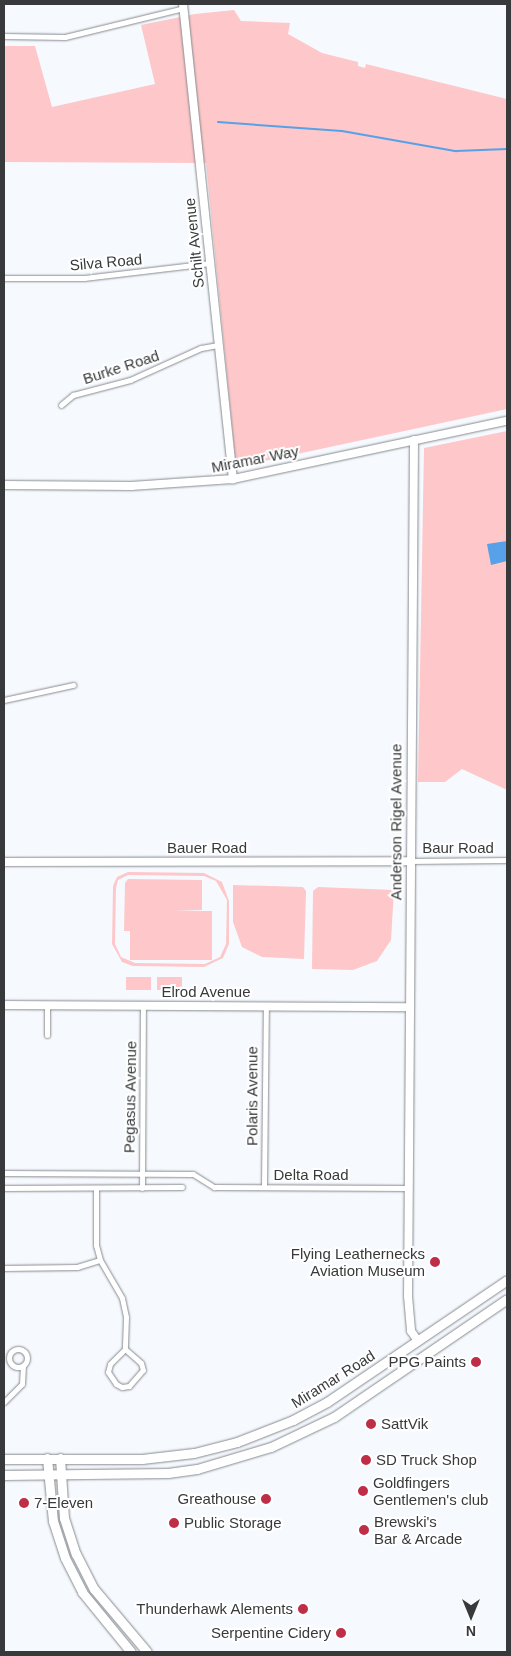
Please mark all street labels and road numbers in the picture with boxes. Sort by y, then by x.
street label: Schilt Avenue [180,197,208,289]
street label: Silva Road [69,250,143,274]
street label: Burke Road [81,346,161,388]
street label: Miramar Way [210,442,300,476]
street label: Anderson Rigel Avenue [387,743,405,901]
street label: Bauer Road [167,839,247,857]
street label: Baur Road [422,839,494,857]
street label: Elrod Avenue [161,983,251,1001]
street label: Pegasus Avenue [120,1040,140,1154]
street label: Polaris Avenue [243,1046,261,1146]
street label: Delta Road [273,1166,349,1184]
street label: Miramar Road [288,1346,378,1412]

